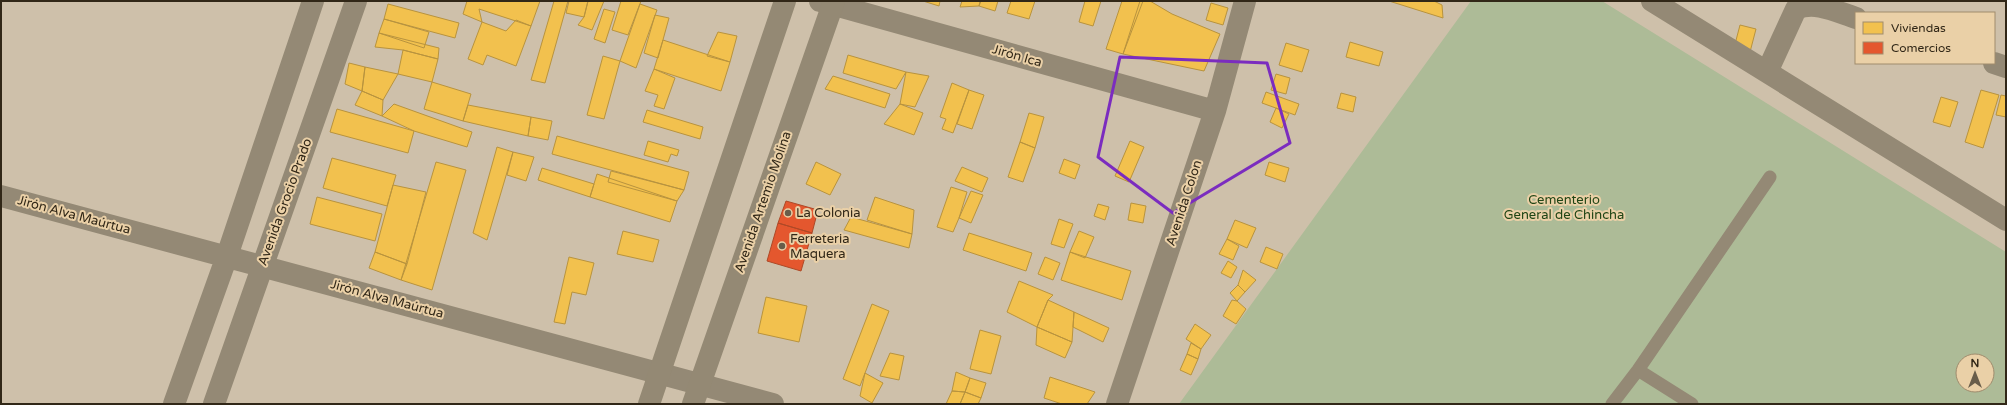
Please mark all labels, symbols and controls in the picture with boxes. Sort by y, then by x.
legend [1855,12,1995,64]
text: Viviendas [1891,21,1946,35]
street label: Jirón Ica [990,41,1044,71]
text: Comercios [1891,41,1951,55]
street label: Avenida Artemio Molina [731,129,795,275]
street label: Avenida Grocio Prado [254,136,316,268]
street label: Avenida Colon [1163,158,1205,248]
street label: Jirón Alva Maúrtua [16,192,132,238]
park label: Cementerio General de Chincha [1504,192,1624,223]
place label: La Colonia [796,205,861,221]
marker: La Colonia [783,208,793,218]
place label: Ferreteria Maquera [790,231,850,262]
marker: Ferreteria Maquera [777,241,787,251]
street label: Jirón Alva Maúrtua [329,276,445,322]
north arrow [1955,353,1995,393]
text: N [1971,357,1979,370]

